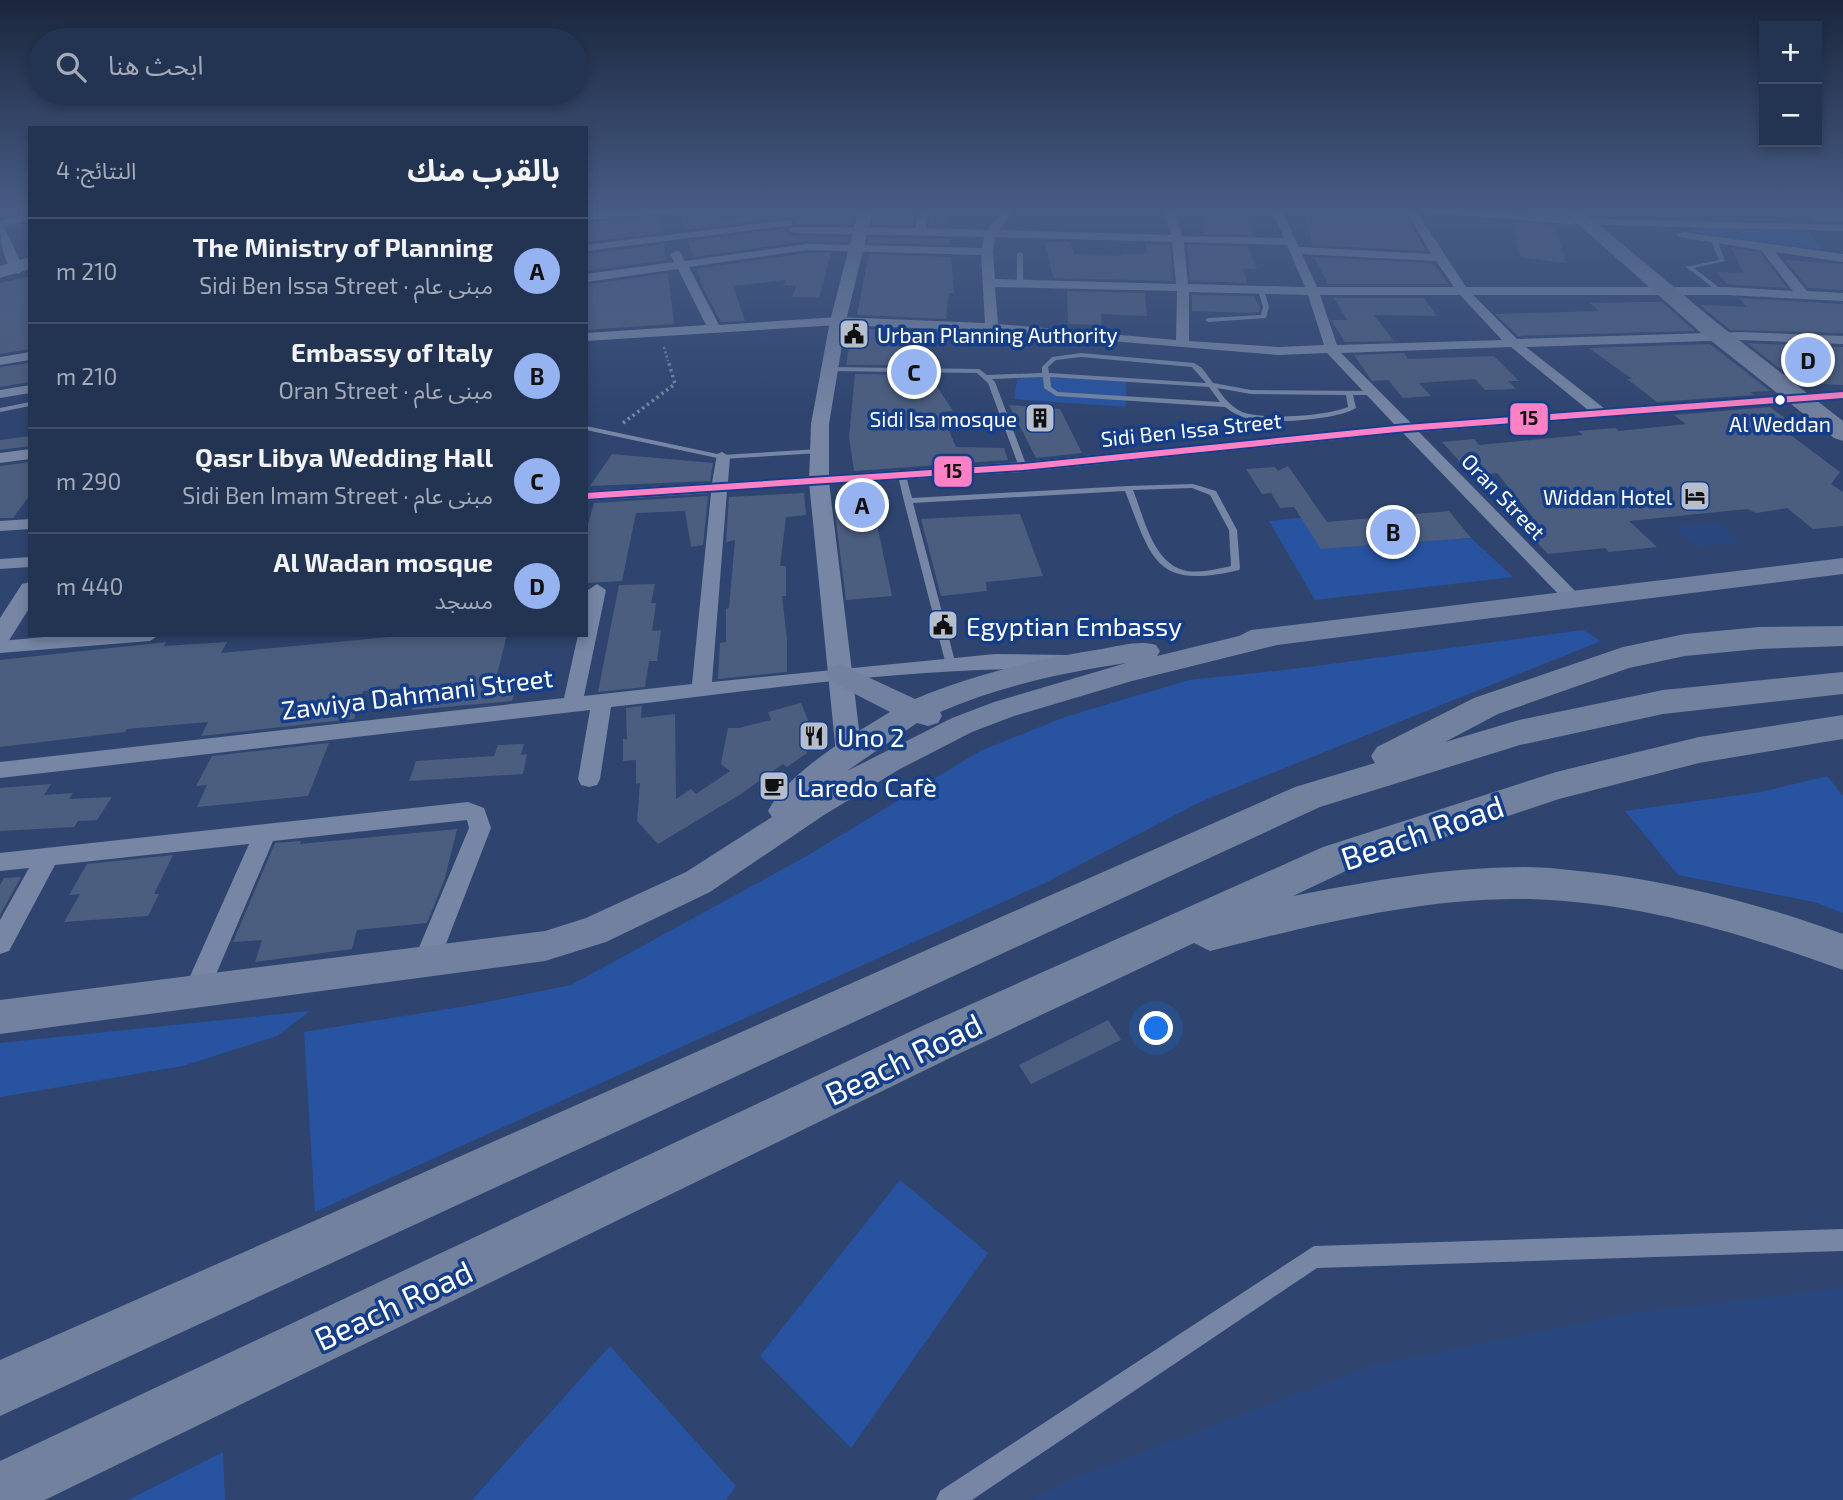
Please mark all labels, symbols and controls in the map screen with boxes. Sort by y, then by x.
map controls [1759,21,1822,147]
button: + [1759,21,1822,84]
search box [28,28,588,105]
icon: search [52,48,90,86]
text: ابحث هنا [108,49,203,80]
button: − [1759,84,1822,147]
text: بالقرب منك [407,151,560,187]
text: النتائج: 4 [56,156,136,184]
text: The Ministry of Planning [193,231,493,262]
text: 210 m [56,257,117,285]
text: A [529,257,545,285]
text: مبنى عام · Sidi Ben Issa Street [199,271,493,299]
public building icon: Urban Planning Authority [837,317,871,351]
place label: Urban Planning Authority [877,322,1118,347]
pin: D [1785,334,1831,386]
text: Embassy of Italy [291,336,493,367]
pin: C [891,346,937,398]
text: 210 m [56,362,117,390]
text: B [530,362,544,390]
text: مبنى عام · Oran Street [278,376,493,404]
marker: Al Weddan [1773,393,1787,407]
building icon: Sidi Isa mosque [1023,401,1057,435]
line badge: 15 [1509,402,1549,436]
place label: Sidi Isa mosque [869,406,1017,431]
text: 15 [1520,406,1538,429]
street label: Sidi Ben Issa Street [1099,407,1283,451]
place label: Al Weddan [1729,411,1831,436]
text: Qasr Libya Wedding Hall [195,441,493,472]
street label: Oran Street [1457,448,1551,544]
line badge: 15 [933,455,973,488]
text: 15 [944,459,962,482]
text: 290 m [56,467,121,495]
text: C [530,467,544,495]
pin: A [839,479,885,531]
hotel icon: Widdan Hotel [1678,479,1712,513]
text: مبنى عام · Sidi Ben Imam Street [182,481,493,509]
place label: Widdan Hotel [1543,484,1673,509]
pin: B [1370,506,1416,558]
text: Al Wadan mosque [274,546,493,577]
text: 440 m [56,572,123,600]
text: D [529,572,545,600]
text: مسجد [434,586,493,614]
public building icon: Egyptian Embassy [926,608,960,642]
place label: Egyptian Embassy [966,610,1182,641]
street label: Zawiya Dahmani Street [279,661,555,725]
restaurant icon: Uno 2 [797,719,831,753]
place label: Uno 2 [837,721,905,752]
cafe icon: Laredo Cafè [757,769,791,803]
place label: Laredo Cafè [797,771,937,802]
street label: Beach Road [1336,785,1508,877]
street label: Beach Road [818,1004,988,1112]
your location [1139,1011,1173,1045]
street label: Beach Road [308,1251,478,1357]

